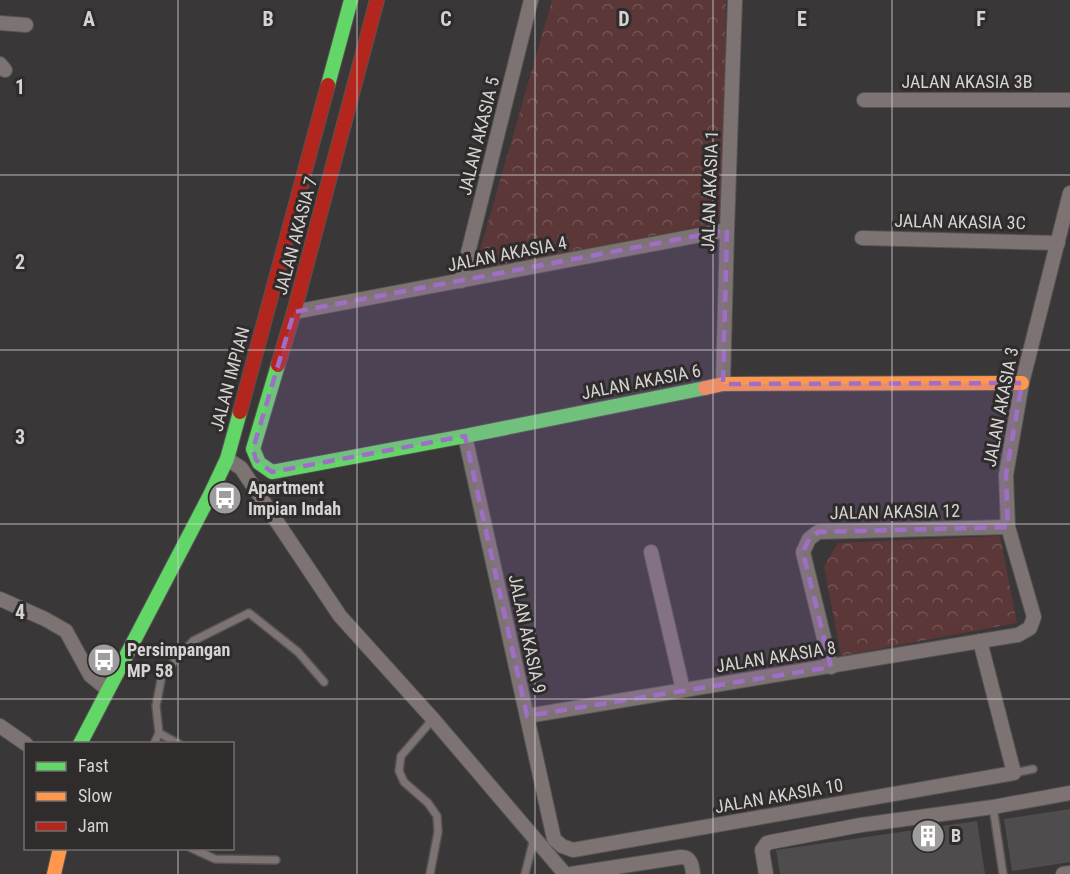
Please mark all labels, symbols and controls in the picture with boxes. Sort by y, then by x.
text: A [83,7,95,31]
text: B [262,7,274,31]
text: C [440,7,452,31]
text: D [618,7,630,31]
text: E [797,7,807,31]
text: F [976,7,986,31]
street label: JALAN AKASIA 3B [901,71,1033,92]
street label: JALAN AKASIA 5 [454,74,503,197]
text: 1 [15,75,25,99]
street label: JALAN AKASIA 1 [697,130,722,252]
street label: JALAN AKASIA 7 [270,174,321,297]
street label: JALAN AKASIA 3C [894,210,1026,233]
street label: JALAN AKASIA 4 [445,232,569,275]
text: 2 [15,250,25,274]
street label: JALAN IMPIAN [205,324,254,434]
street label: JALAN AKASIA 3 [979,345,1022,468]
street label: JALAN AKASIA 6 [579,360,702,403]
text: 3 [15,425,25,449]
place label: Apartment Impian Indah [248,477,341,519]
bus stop icon: Apartment Impian Indah [207,480,243,516]
street label: JALAN AKASIA 12 [830,500,960,523]
street label: JALAN AKASIA 9 [505,572,550,695]
text: 4 [15,600,25,624]
street label: JALAN AKASIA 8 [714,637,837,676]
place label: Persimpangan MP 58 [127,639,230,681]
bus stop icon: Persimpangan MP 58 [86,642,122,678]
legend [24,742,234,850]
text: Fast [78,755,109,776]
street label: JALAN AKASIA 10 [713,774,845,817]
text: Slow [78,785,113,806]
text: Jam [78,815,109,836]
building icon: B [910,818,946,854]
place label: B [951,825,961,846]

